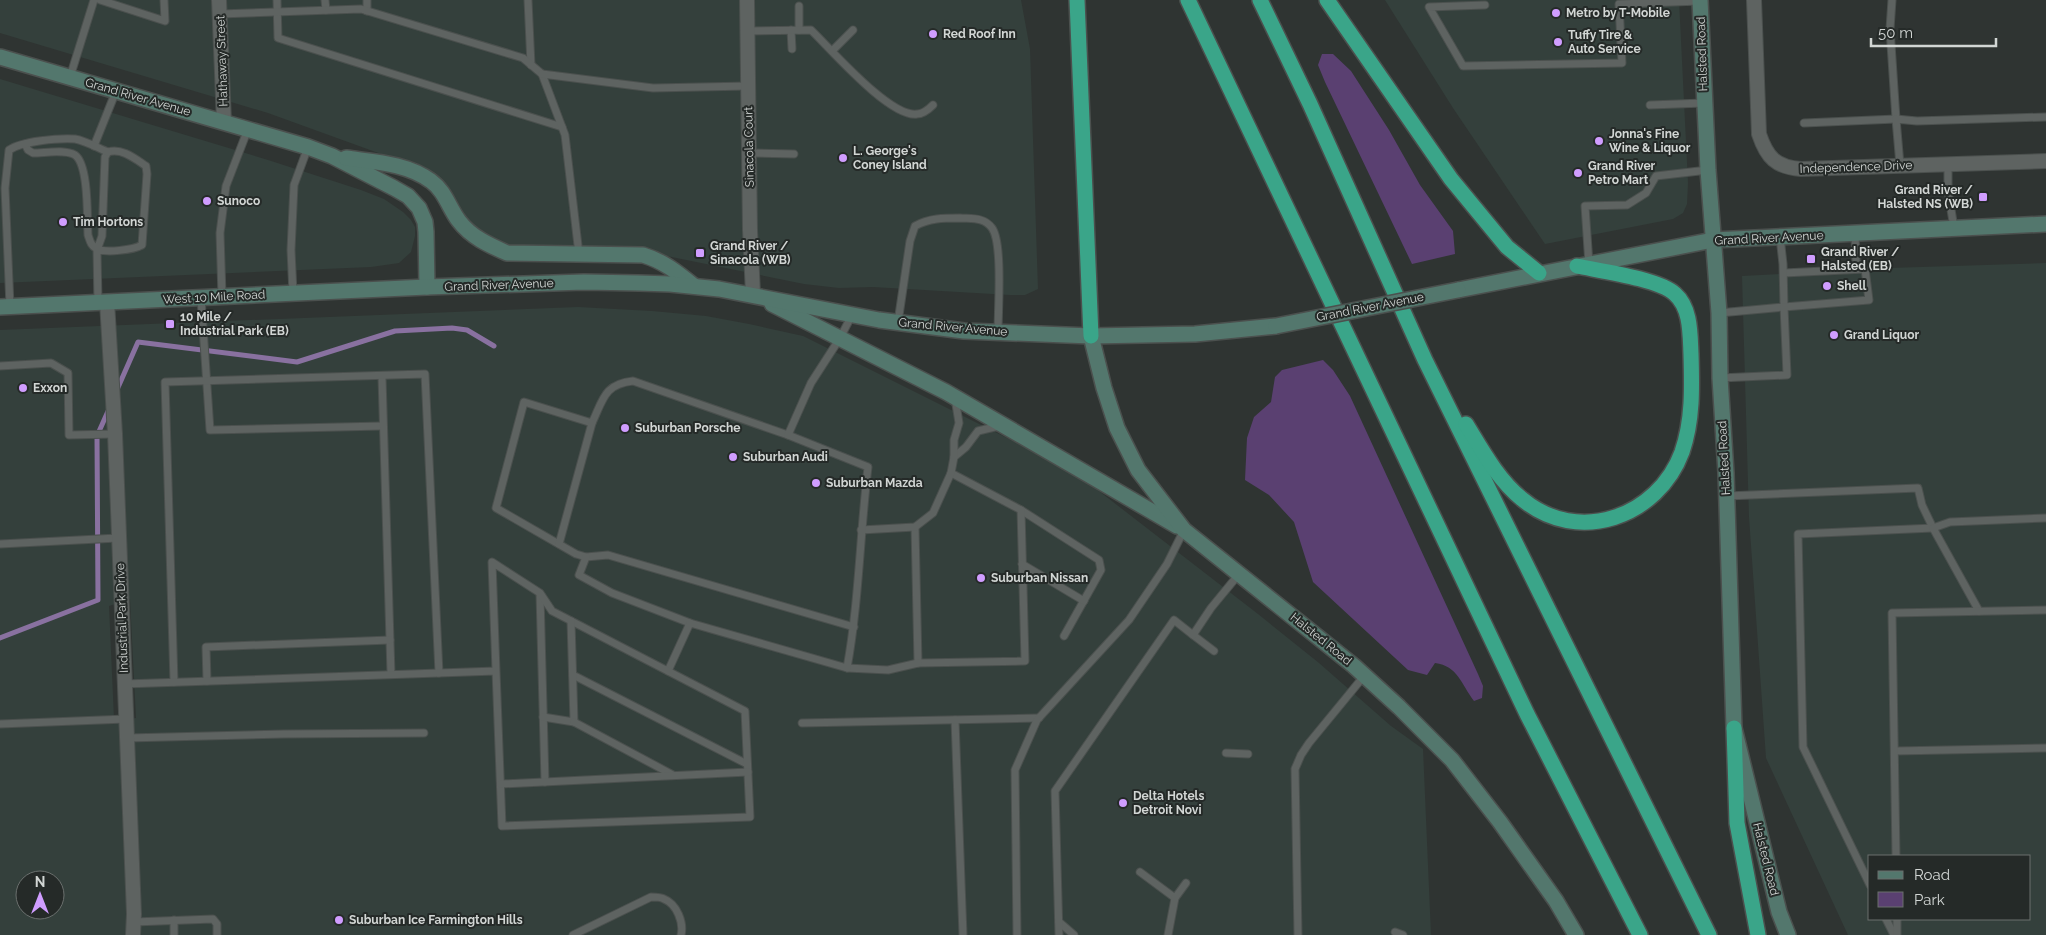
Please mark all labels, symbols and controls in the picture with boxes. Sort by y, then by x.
place label: Metro by T-Mobile [1566,6,1670,20]
marker: Metro by T-Mobile [1550,7,1562,19]
street label: Hathaway Street [213,15,231,107]
scale bar [1871,15,1996,47]
street label: Halsted Road [1694,16,1710,92]
text: 50 m [1878,24,1913,42]
place label: Red Roof Inn [943,27,1016,41]
marker: Red Roof Inn [927,28,939,40]
place label: Tuffy Tire & Auto Service [1568,28,1641,56]
marker: Tuffy Tire & Auto Service [1552,36,1564,48]
street label: Grand River Avenue [84,75,192,119]
street label: Sinacola Court [741,107,757,187]
place label: Jonna's Fine Wine & Liquor [1609,127,1691,155]
marker: Jonna's Fine Wine & Liquor [1593,135,1605,147]
place label: L. George's Coney Island [853,144,927,172]
marker: L. George's Coney Island [837,152,849,164]
street label: Independence Drive [1799,158,1913,176]
place label: Grand River Petro Mart [1588,159,1656,187]
marker: Grand River Petro Mart [1572,167,1584,179]
place label: Grand River / Halsted NS (WB) [1877,183,1974,211]
marker: Grand River / Halsted NS (WB) [1977,191,1989,203]
place label: Sunoco [217,194,260,208]
marker: Sunoco [201,195,213,207]
place label: Tim Hortons [73,215,143,229]
marker: Tim Hortons [57,216,69,228]
street label: Grand River Avenue [1714,228,1824,248]
place label: Grand River / Sinacola (WB) [710,239,791,267]
place label: Grand River / Halsted (EB) [1821,245,1900,273]
marker: Grand River / Sinacola (WB) [694,247,706,259]
marker: Grand River / Halsted (EB) [1805,253,1817,265]
street label: Grand River Avenue [444,276,554,294]
place label: Shell [1837,279,1867,293]
marker: Shell [1821,280,1833,292]
street label: West 10 Mile Road [162,287,266,307]
street label: Grand River Avenue [1315,290,1425,324]
place label: 10 Mile / Industrial Park (EB) [180,310,289,338]
street label: Grand River Avenue [898,315,1008,339]
marker: 10 Mile / Industrial Park (EB) [164,318,176,330]
place label: Grand Liquor [1844,328,1919,342]
marker: Grand Liquor [1828,329,1840,341]
place label: Exxon [33,381,67,395]
marker: Exxon [17,382,29,394]
street label: Halsted Road [1715,420,1733,496]
place label: Suburban Porsche [635,421,740,435]
marker: Suburban Porsche [619,422,631,434]
place label: Suburban Audi [743,450,828,464]
marker: Suburban Audi [727,451,739,463]
place label: Suburban Mazda [826,476,923,490]
marker: Suburban Mazda [810,477,822,489]
street label: Industrial Park Drive [113,563,131,673]
place label: Suburban Nissan [991,571,1088,585]
marker: Suburban Nissan [975,572,987,584]
street label: Halsted Road [1288,610,1354,668]
place label: Delta Hotels Detroit Novi [1133,789,1204,817]
marker: Delta Hotels Detroit Novi [1117,797,1129,809]
street label: Halsted Road [1750,821,1782,897]
legend [1868,855,2031,920]
text: Road [1914,866,1950,884]
north arrow [15,870,65,920]
text: N [35,874,45,890]
text: Park [1914,891,1945,909]
place label: Suburban Ice Farmington Hills [349,913,523,927]
marker: Suburban Ice Farmington Hills [333,914,345,926]

